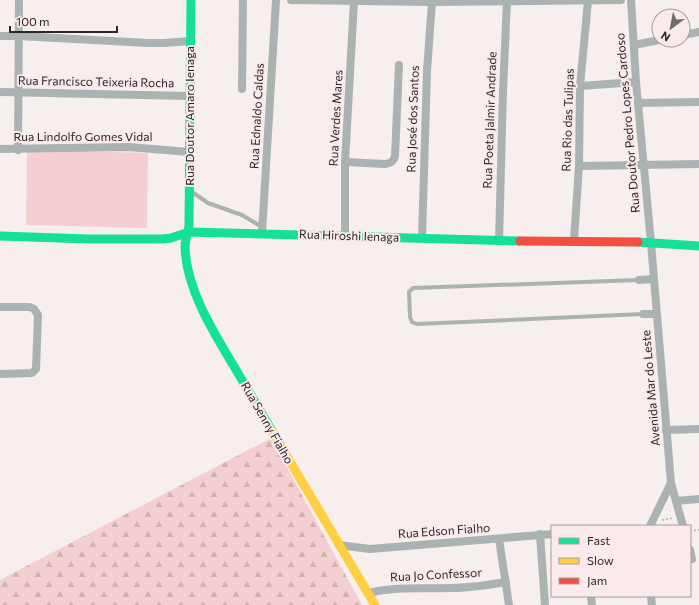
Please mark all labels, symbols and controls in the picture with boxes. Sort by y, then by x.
scale bar [10,8,117,34]
north arrow [651,8,691,48]
text: 100 m [16,14,50,28]
text: N [658,29,672,45]
street label: Rua Doutor Pedro Lopes Cardoso [612,33,642,214]
street label: Rua Doutor Amaro Ienaga [182,46,196,186]
street label: Rua Poeta Jalmir Andrade [480,51,499,189]
street label: Rua Ednaldo Caldas [246,63,266,169]
street label: Rua José dos Santos [403,65,422,173]
street label: Rua Rio das Tulipas [558,68,576,172]
street label: Rua Verdes Mares [325,69,345,167]
street label: Rua Francisco Teixeria Rocha [18,73,174,89]
street label: Rua Lindolfo Gomes Vidal [13,129,153,143]
street label: Rua Hiroshi Ienaga [299,226,399,244]
street label: Avenida Mar do Leste [638,329,662,447]
street label: Rua Senny Fialho [239,379,297,466]
street label: Rua Edson Fialho [397,520,491,540]
legend [551,525,691,597]
text: Fast [587,533,610,547]
text: Slow [587,553,614,567]
street label: Rua Jo Confessor [390,565,483,584]
text: Jam [587,573,607,588]

